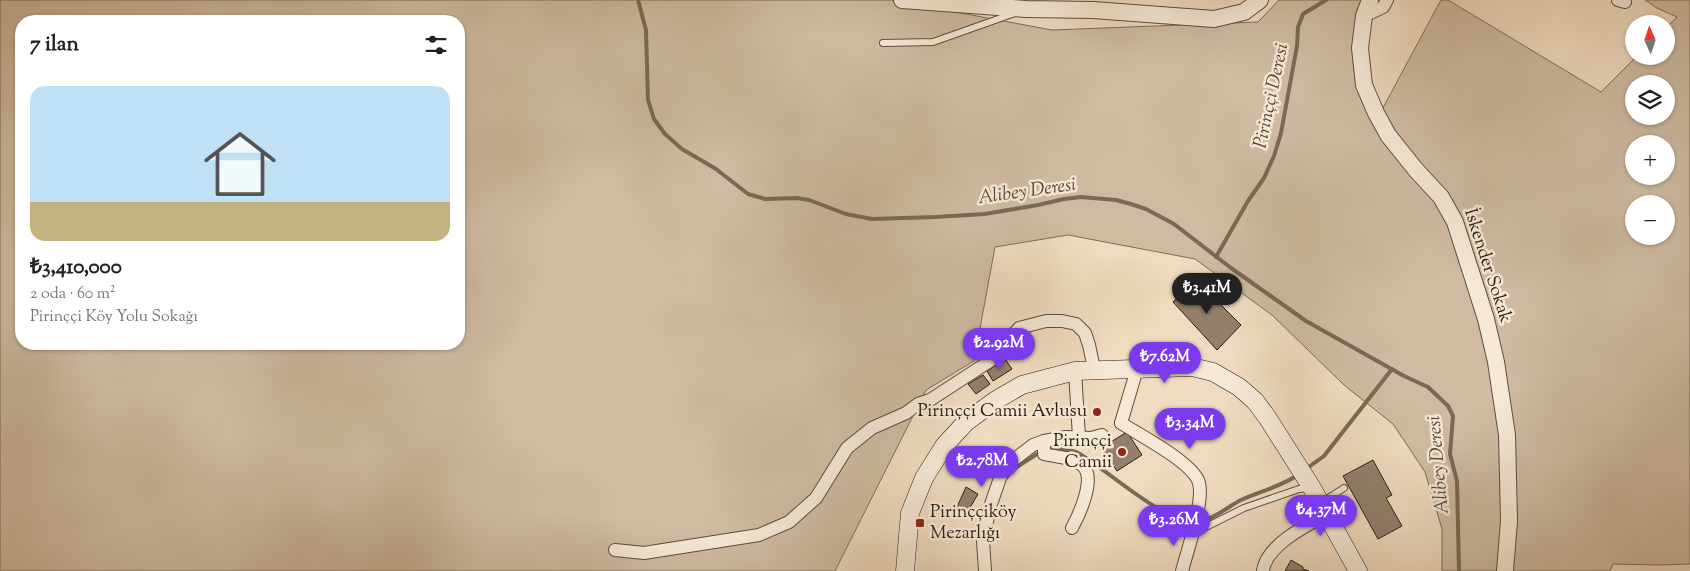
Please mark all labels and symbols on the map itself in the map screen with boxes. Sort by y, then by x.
north arrow [1625,15,1675,65]
water label: Pirinççi Deresi [1248,41,1296,151]
water label: Alibey Deresi [976,172,1078,212]
street label: İskender Sokak [1456,206,1518,327]
pin: ₺3.41M [1166,272,1248,315]
pin: ₺2.92M [958,328,1040,370]
pin: ₺7.62M [1124,342,1206,384]
place label: Pirinççi Camii Avlusu [917,399,1087,425]
marker: Pirinççi Camii Avlusu [1091,406,1103,418]
pin: ₺3.34M [1149,408,1231,450]
water label: Alibey Deresi [1421,415,1457,515]
place label: Pirinççi Camii [1053,429,1112,476]
pin: ₺2.78M [941,446,1023,488]
marker: Pirinççi Camii [1116,446,1128,458]
pin: ₺4.37M [1280,494,1362,537]
place label: Pirinççiköy Mezarlığı [930,500,1016,547]
pin: ₺3.26M [1133,504,1215,547]
marker: Pirinççiköy Mezarlığı [914,517,926,529]

